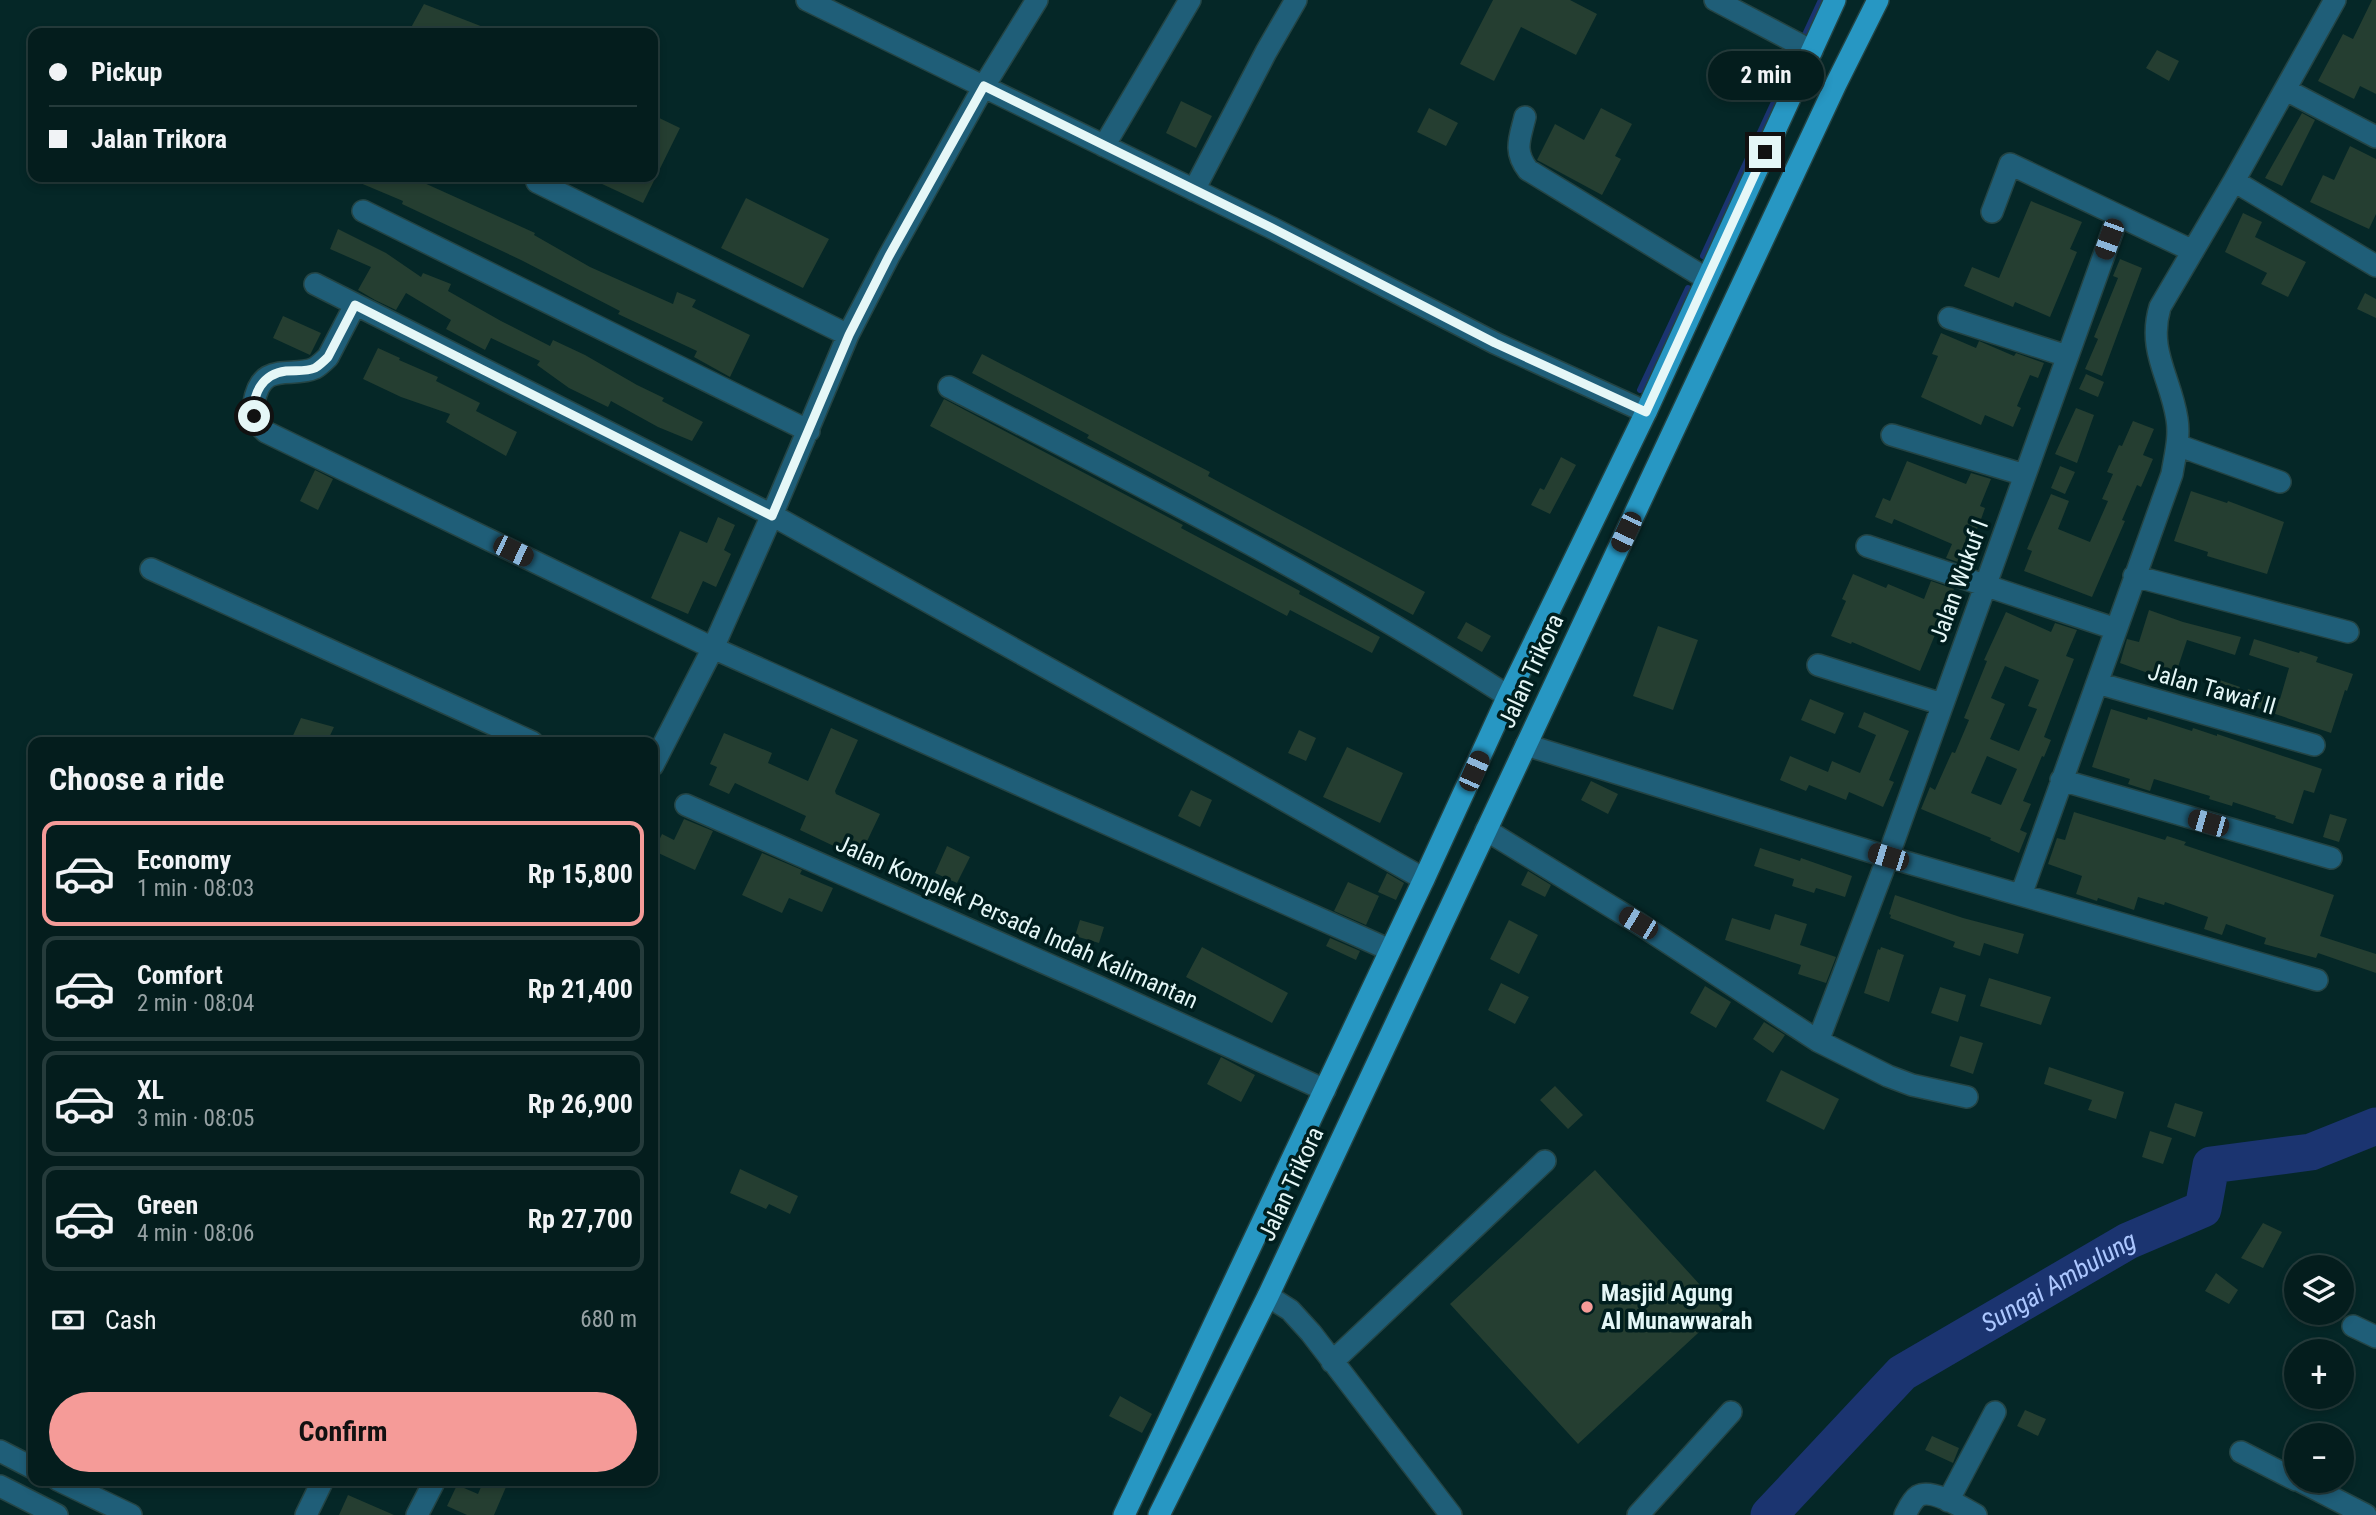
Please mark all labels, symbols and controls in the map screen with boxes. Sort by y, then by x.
callout: 2 min [1707,51,1823,100]
text: Pickup [91,57,162,87]
text: 2 min [1740,62,1792,89]
text: Jalan Trikora [91,124,227,154]
route end [1749,136,1781,168]
car [2092,216,2127,262]
route start [238,400,270,432]
car [1608,509,1645,555]
street label: Jalan Wukuf I [1924,516,1994,646]
car [490,532,537,570]
street label: Jalan Trikora [1492,610,1570,732]
street label: Jalan Tawaf II [2145,657,2279,721]
car [1456,748,1493,794]
text: Choose a ride [49,760,224,798]
car [2185,807,2232,839]
street label: Jalan Komplek Persada Indah Kalimantan [832,829,1202,1015]
car [1865,841,1912,873]
icon: car [53,842,116,905]
text: Economy [137,845,231,875]
text: Rp 15,800 [528,859,633,889]
text: 1 min · 08:03 [137,875,254,902]
car [1615,903,1662,943]
icon: car [53,957,116,1020]
text: Comfort [137,960,223,990]
text: Rp 21,400 [528,974,633,1004]
text: 2 min · 08:04 [137,990,254,1017]
icon: car [53,1072,116,1135]
text: XL [137,1075,164,1105]
text: Rp 26,900 [528,1089,633,1119]
text: 3 min · 08:05 [137,1105,254,1132]
street label: Jalan Trikora [1252,1123,1330,1245]
icon: car [53,1187,116,1250]
text: Green [137,1190,198,1220]
text: Rp 27,700 [528,1204,633,1234]
text: 4 min · 08:06 [137,1220,254,1247]
water label: Sungai Ambulung [1976,1224,2140,1338]
map controls [2284,1255,2354,1493]
button: layers [2284,1255,2354,1325]
place label: Masjid Agung Al Munawwarah [1601,1279,1752,1335]
marker: Masjid Agung Al Munawwarah [1579,1299,1595,1315]
icon: cash [49,1301,87,1339]
text: Cash [105,1305,157,1335]
text: 680 m [580,1306,637,1333]
button: + [2284,1339,2354,1409]
button: Confirm [49,1392,637,1472]
button: − [2284,1423,2354,1493]

